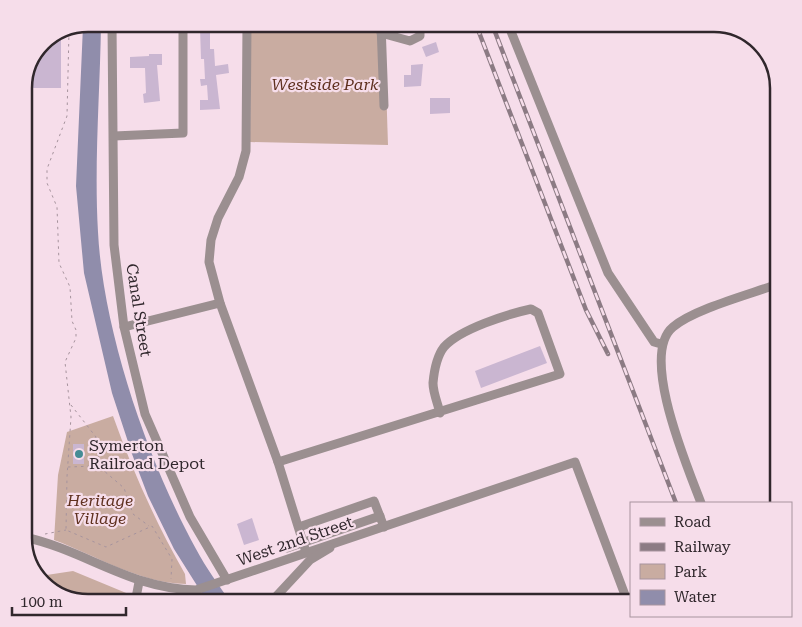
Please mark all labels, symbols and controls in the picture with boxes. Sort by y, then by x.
park label: Westside Park [271,75,379,94]
street label: Canal Street [122,262,156,358]
place label: Symerton Railroad Depot [89,436,205,473]
marker: Symerton Railroad Depot [73,448,85,460]
park label: Heritage Village [66,491,133,528]
legend [630,502,792,617]
street label: West 2nd Street [234,512,356,570]
text: Road [674,513,711,531]
text: Railway [674,538,731,556]
text: Park [674,563,708,581]
scale bar [12,584,126,616]
text: Water [674,588,716,606]
text: 100 m [20,593,63,611]

